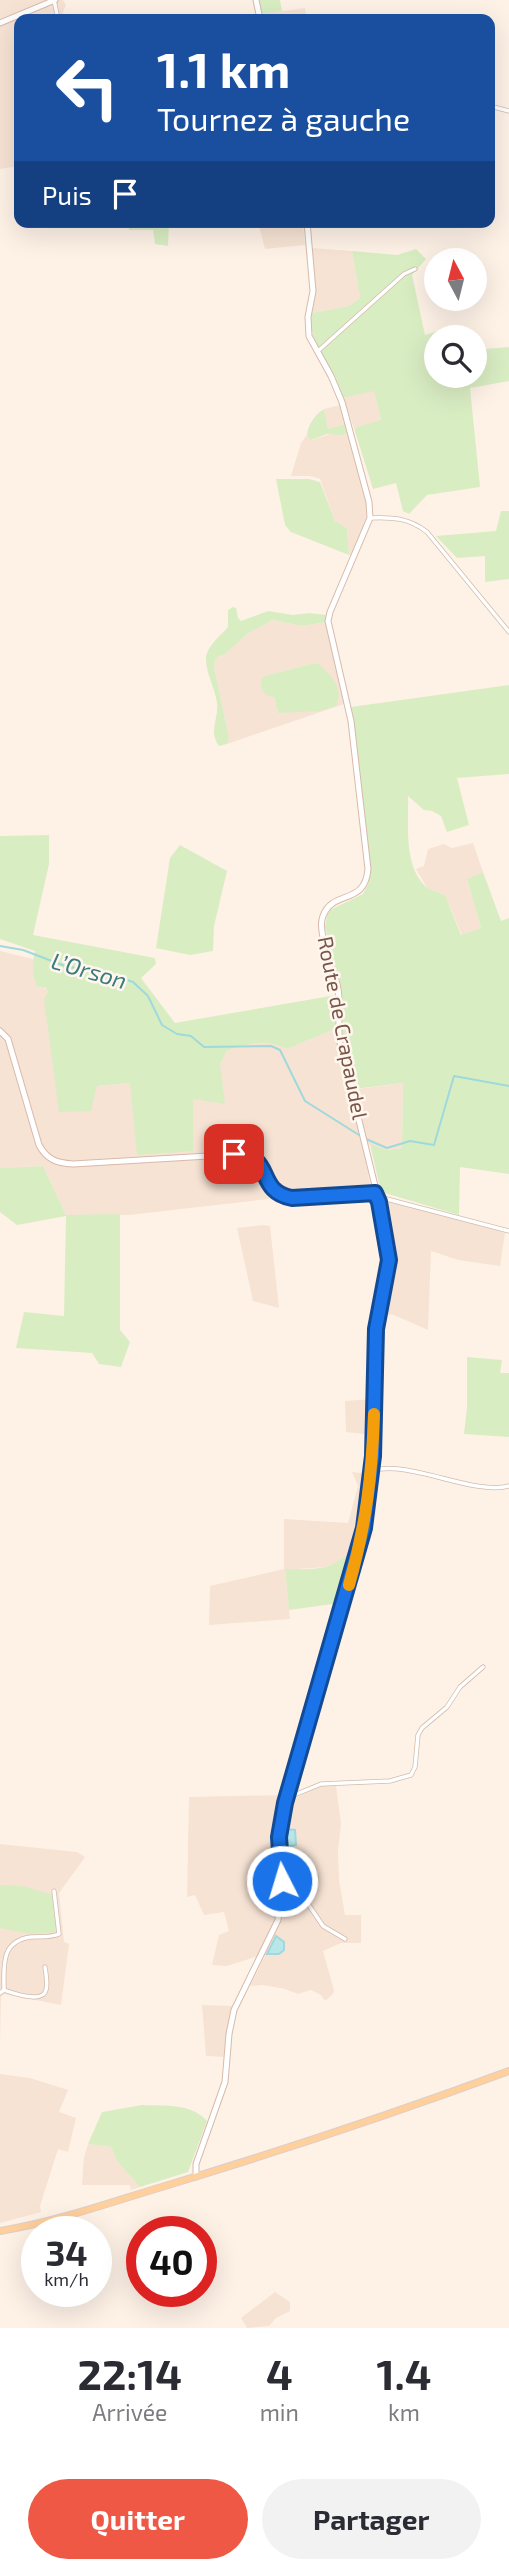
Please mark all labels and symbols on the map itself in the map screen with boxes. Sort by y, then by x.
north arrow [424,248,486,312]
street label: Route de Crapaudel [313,934,374,1122]
water label: L’Orson [48,946,130,994]
pin [204,1124,264,1184]
position arrow [245,1844,319,1918]
speed limit sign: 40 [126,2216,217,2307]

